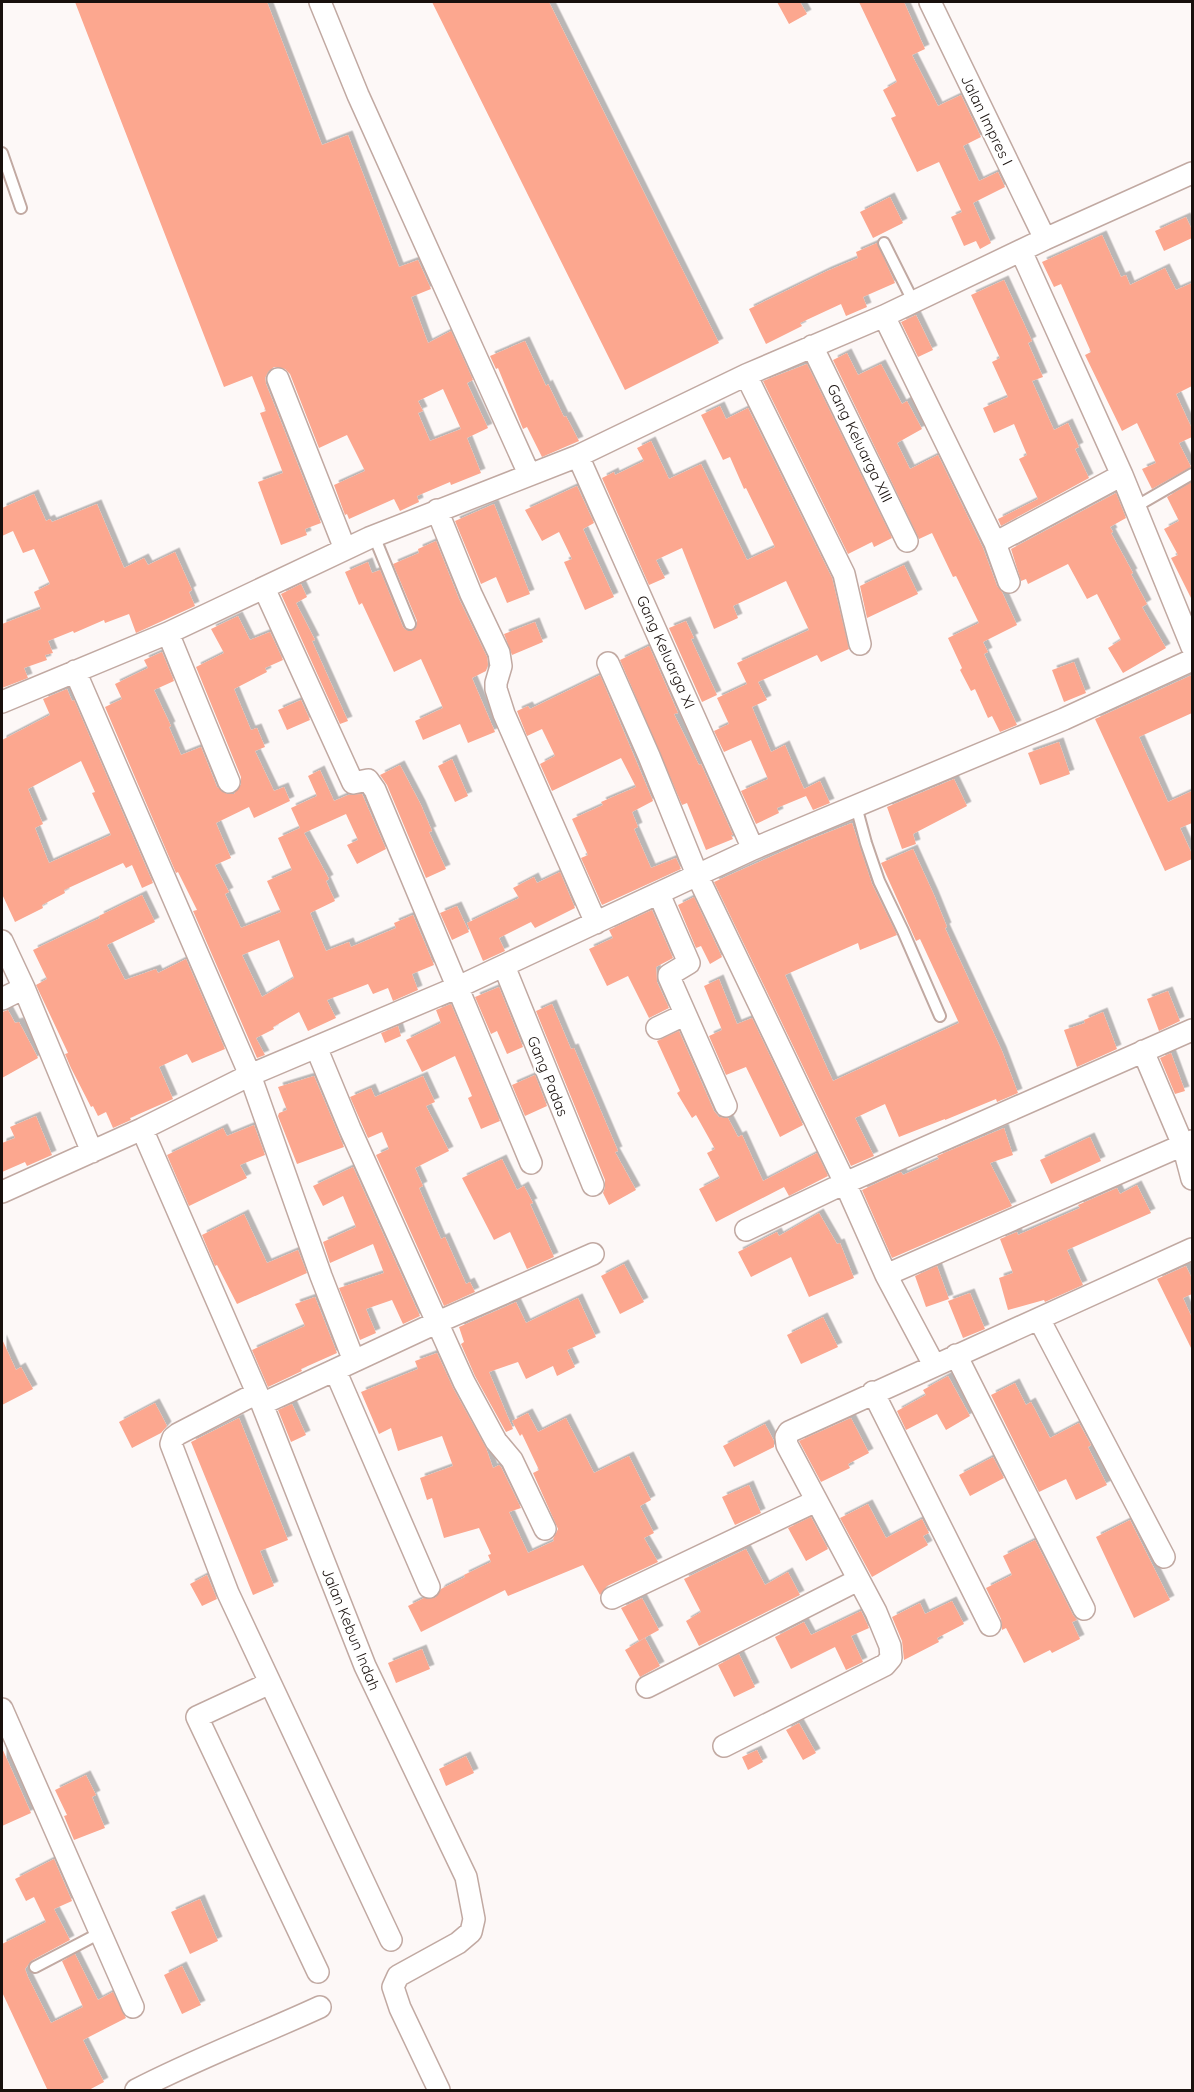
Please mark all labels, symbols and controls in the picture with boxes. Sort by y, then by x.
street label: Jalan Impres I [957,72,1017,168]
street label: Gang Keluarga XIII [823,381,897,505]
street label: Gang Keluarga XI [633,592,699,712]
street label: Gang Padas [523,1033,573,1119]
street label: Jalan Kebun Indah [318,1565,384,1693]

